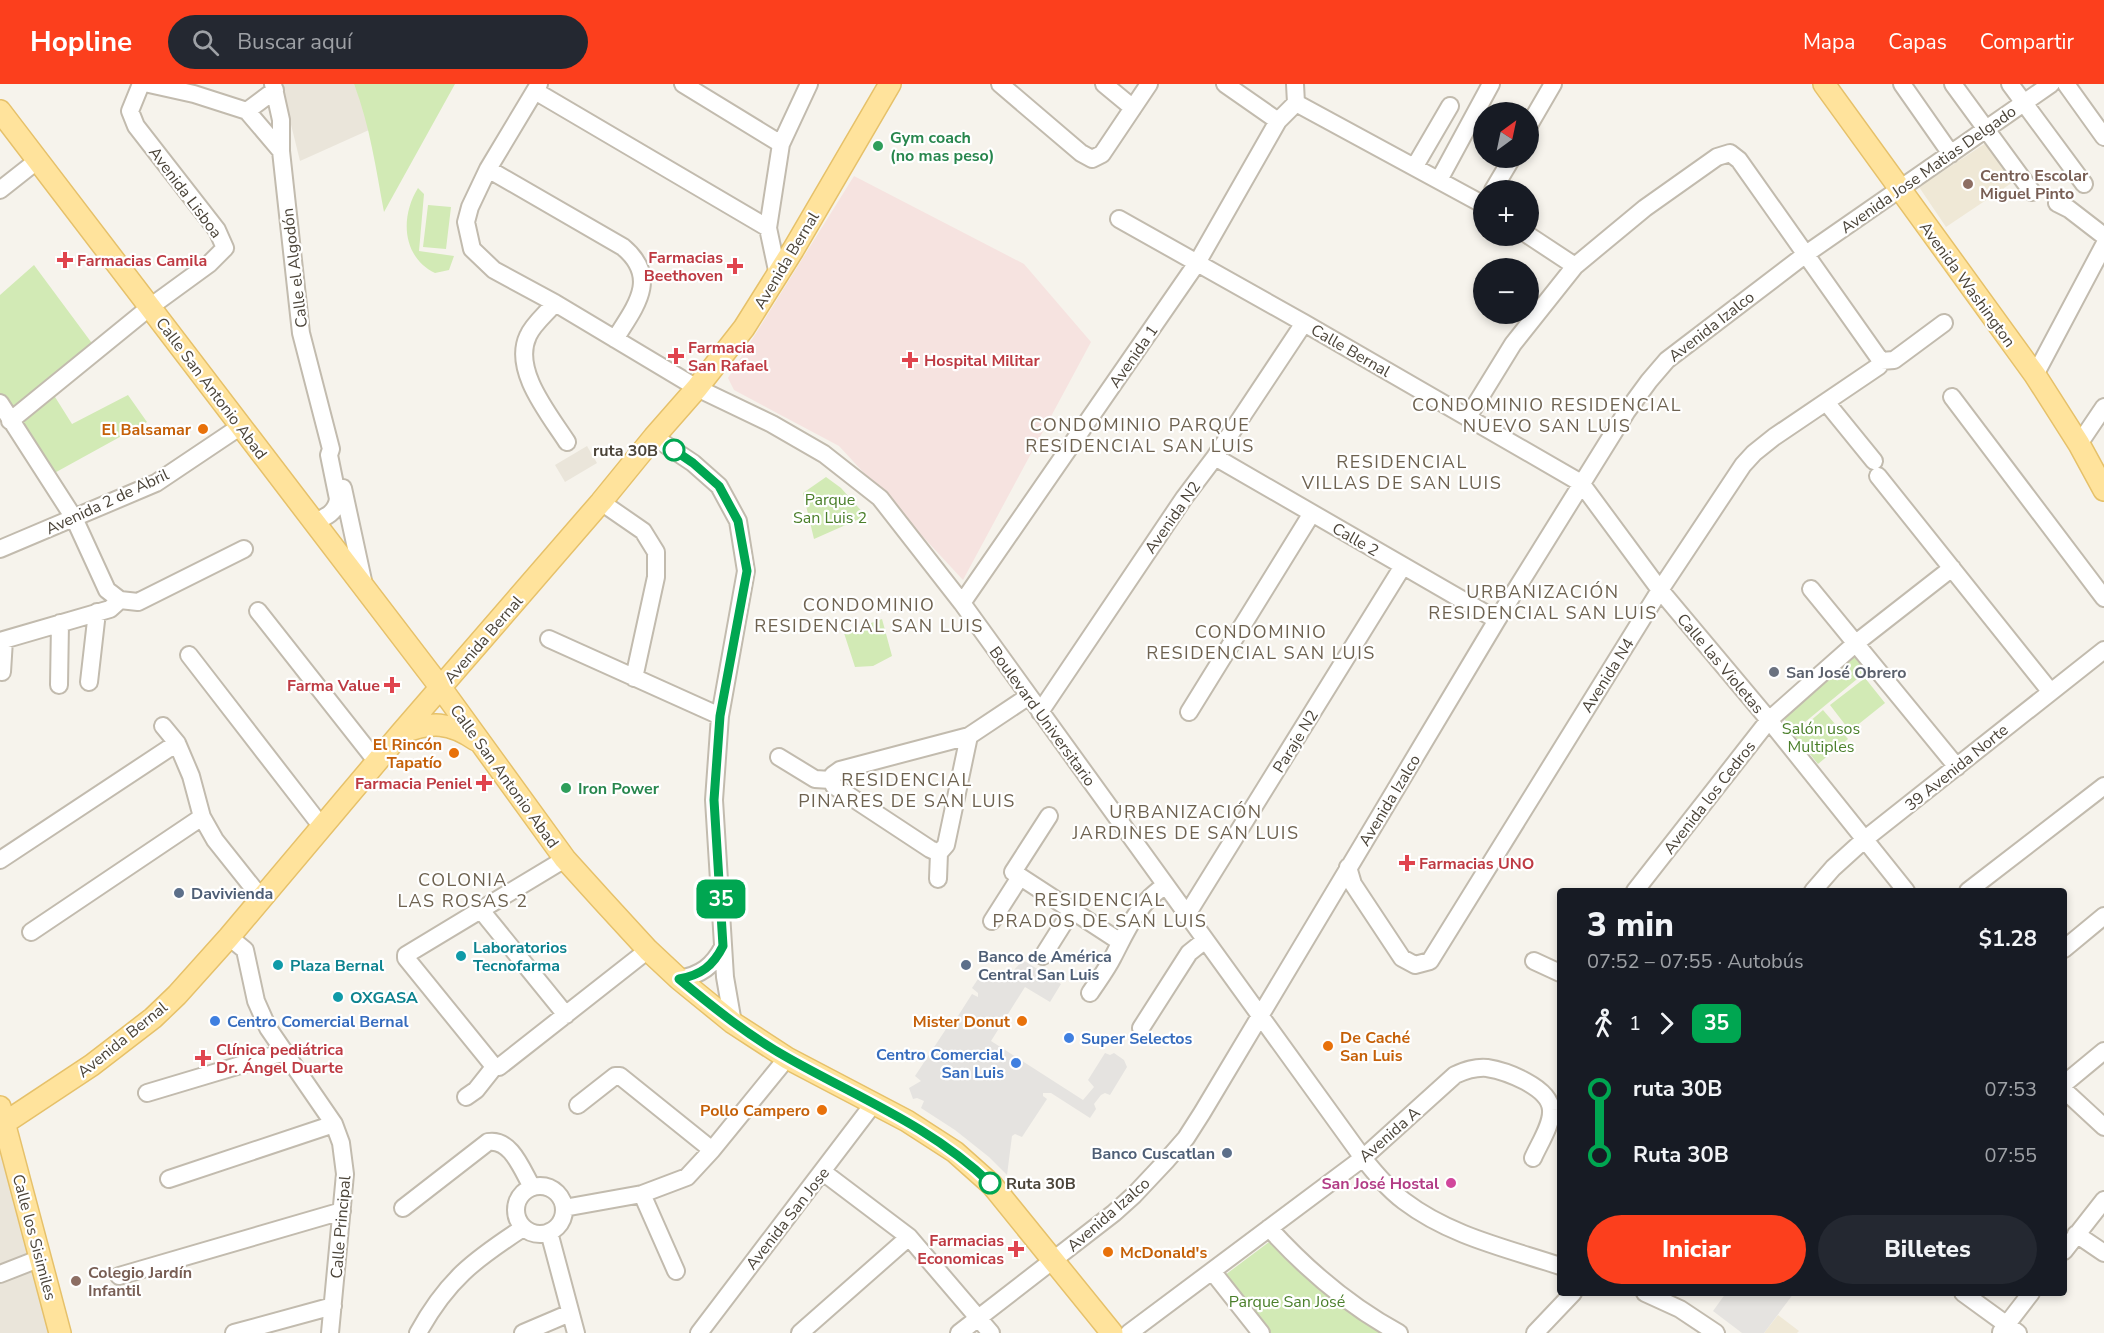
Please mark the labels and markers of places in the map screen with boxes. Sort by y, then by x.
place label: Gym coach (no mas peso) [890,127,994,167]
marker: Gym coach (no mas peso) [871,139,885,153]
place label: Centro Escolar Miguel Pinto [1980,165,2089,205]
marker: Centro Escolar Miguel Pinto [1961,177,1975,191]
place label: Farmacias Beethoven [644,247,723,287]
place label: Farmacias Camila [77,250,207,272]
marker: Farmacias Camila [58,253,72,267]
marker: Farmacias Beethoven [728,259,742,273]
place label: Farmacia San Rafael [688,337,768,377]
marker: Farmacia San Rafael [669,349,683,363]
place label: Hospital Militar [924,350,1040,372]
marker: Hospital Militar [901,351,919,369]
place label: El Balsamar [102,419,192,441]
marker: El Balsamar [196,422,210,436]
marker: ruta 30B [663,439,685,461]
place label: ruta 30B [593,440,658,462]
place label: San José Obrero [1786,662,1907,684]
marker: San José Obrero [1767,665,1781,679]
place label: Farma Value [287,675,380,697]
marker: Farma Value [385,678,399,692]
place label: El Rincón Tapatío [373,734,442,774]
marker: El Rincón Tapatío [447,746,461,760]
place label: Farmacia Peniel [355,773,472,795]
marker: Farmacia Peniel [477,776,491,790]
place label: Iron Power [578,778,660,800]
marker: Iron Power [559,781,573,795]
place label: Farmacias UNO [1419,853,1534,875]
marker: Farmacias UNO [1400,856,1414,870]
place label: Davivienda [191,883,273,905]
marker: Davivienda [172,886,186,900]
place label: Laboratorios Tecnofarma [473,937,567,977]
place label: Banco de América Central San Luis [978,946,1112,986]
marker: Laboratorios Tecnofarma [454,949,468,963]
place label: Plaza Bernal [290,955,384,977]
marker: Plaza Bernal [271,958,285,972]
marker: Banco de América Central San Luis [959,958,973,972]
place label: OXGASA [350,987,418,1009]
marker: OXGASA [331,990,345,1004]
place label: Centro Comercial Bernal [227,1011,409,1033]
place label: Mister Donut [913,1011,1011,1033]
marker: Centro Comercial Bernal [208,1014,222,1028]
marker: Mister Donut [1015,1014,1029,1028]
place label: De Caché San Luis [1340,1027,1410,1067]
place label: Super Selectos [1081,1028,1193,1050]
marker: Super Selectos [1062,1031,1076,1045]
place label: Clínica pediátrica Dr. Ángel Duarte [216,1039,344,1079]
marker: De Caché San Luis [1321,1039,1335,1053]
place label: Centro Comercial San Luis [876,1044,1004,1084]
marker: Clínica pediátrica Dr. Ángel Duarte [194,1049,212,1067]
marker: Centro Comercial San Luis [1009,1056,1023,1070]
place label: Pollo Campero [700,1100,810,1122]
marker: Pollo Campero [815,1103,829,1117]
place label: Banco Cuscatlan [1092,1143,1215,1165]
marker: Banco Cuscatlan [1220,1146,1234,1160]
marker: Ruta 30B [979,1172,1001,1194]
place label: Ruta 30B [1006,1173,1076,1195]
place label: San José Hostal [1321,1173,1439,1195]
marker: San José Hostal [1444,1176,1458,1190]
place label: Farmacias Economicas [917,1230,1004,1270]
marker: Farmacias Economicas [1009,1242,1023,1256]
place label: McDonald's [1120,1242,1207,1264]
marker: McDonald's [1101,1245,1115,1259]
place label: Colegio Jardín Infantil [88,1262,192,1302]
marker: Colegio Jardín Infantil [69,1274,83,1288]

